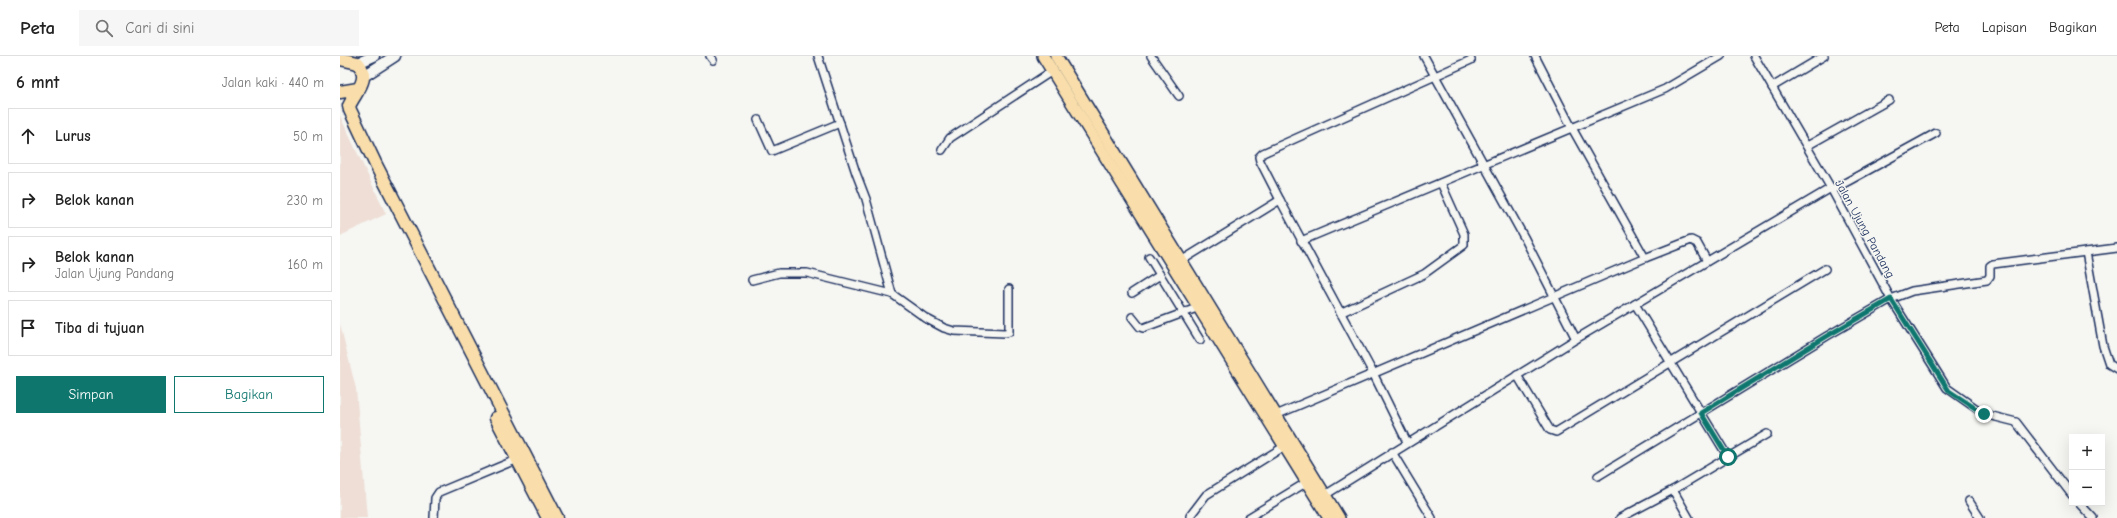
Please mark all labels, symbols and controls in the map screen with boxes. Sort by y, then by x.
search box [79,10,359,46]
text: Peta [20,17,55,39]
icon: search [93,17,115,39]
text: Cari di sini [125,19,194,37]
text: Peta [1935,19,1960,36]
text: Lapisan [1982,19,2027,36]
text: Bagikan [2049,19,2097,36]
text: 6 mnt [16,73,59,92]
text: Jalan kaki · 440 m [222,75,324,90]
icon: ahead [17,125,39,147]
text: Lurus [55,127,91,145]
text: 50 m [293,129,323,144]
street label: Jalan Ujung Pandang [1832,178,1898,280]
icon: right [17,189,39,211]
text: Belok kanan [55,191,134,209]
text: 230 m [287,193,323,208]
text: Belok kanan [55,248,134,266]
icon: right [17,253,39,275]
text: 160 m [288,257,323,272]
text: Jalan Ujung Pandang [55,266,174,281]
icon: arrive [17,317,39,339]
text: Tiba di tujuan [55,319,144,337]
button: Simpan [16,376,166,413]
button: Bagikan [174,376,324,413]
route end [1975,405,1993,423]
map controls [2069,434,2105,506]
button: + [2069,434,2105,470]
route start [1719,448,1737,466]
button: − [2069,470,2105,506]

